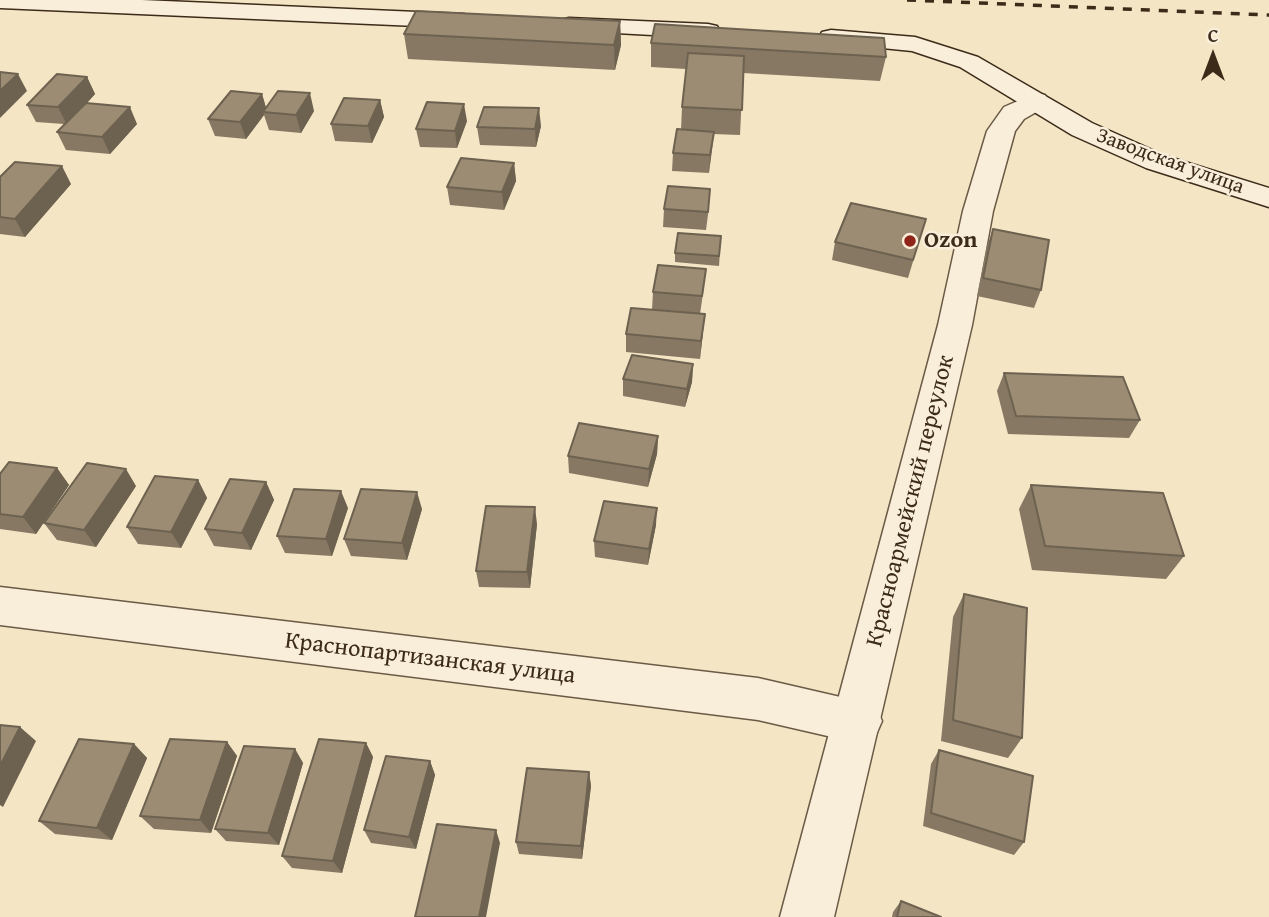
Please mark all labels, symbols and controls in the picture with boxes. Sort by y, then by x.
north arrow [1178,21,1248,91]
text: С [1208,21,1218,49]
street label: Заводская улица [1093,124,1247,200]
place label: Ozon [924,227,977,255]
marker: Ozon [902,233,918,249]
street label: Красноармейский переулок [861,352,961,650]
street label: Краснопартизанская улица [283,627,577,691]

